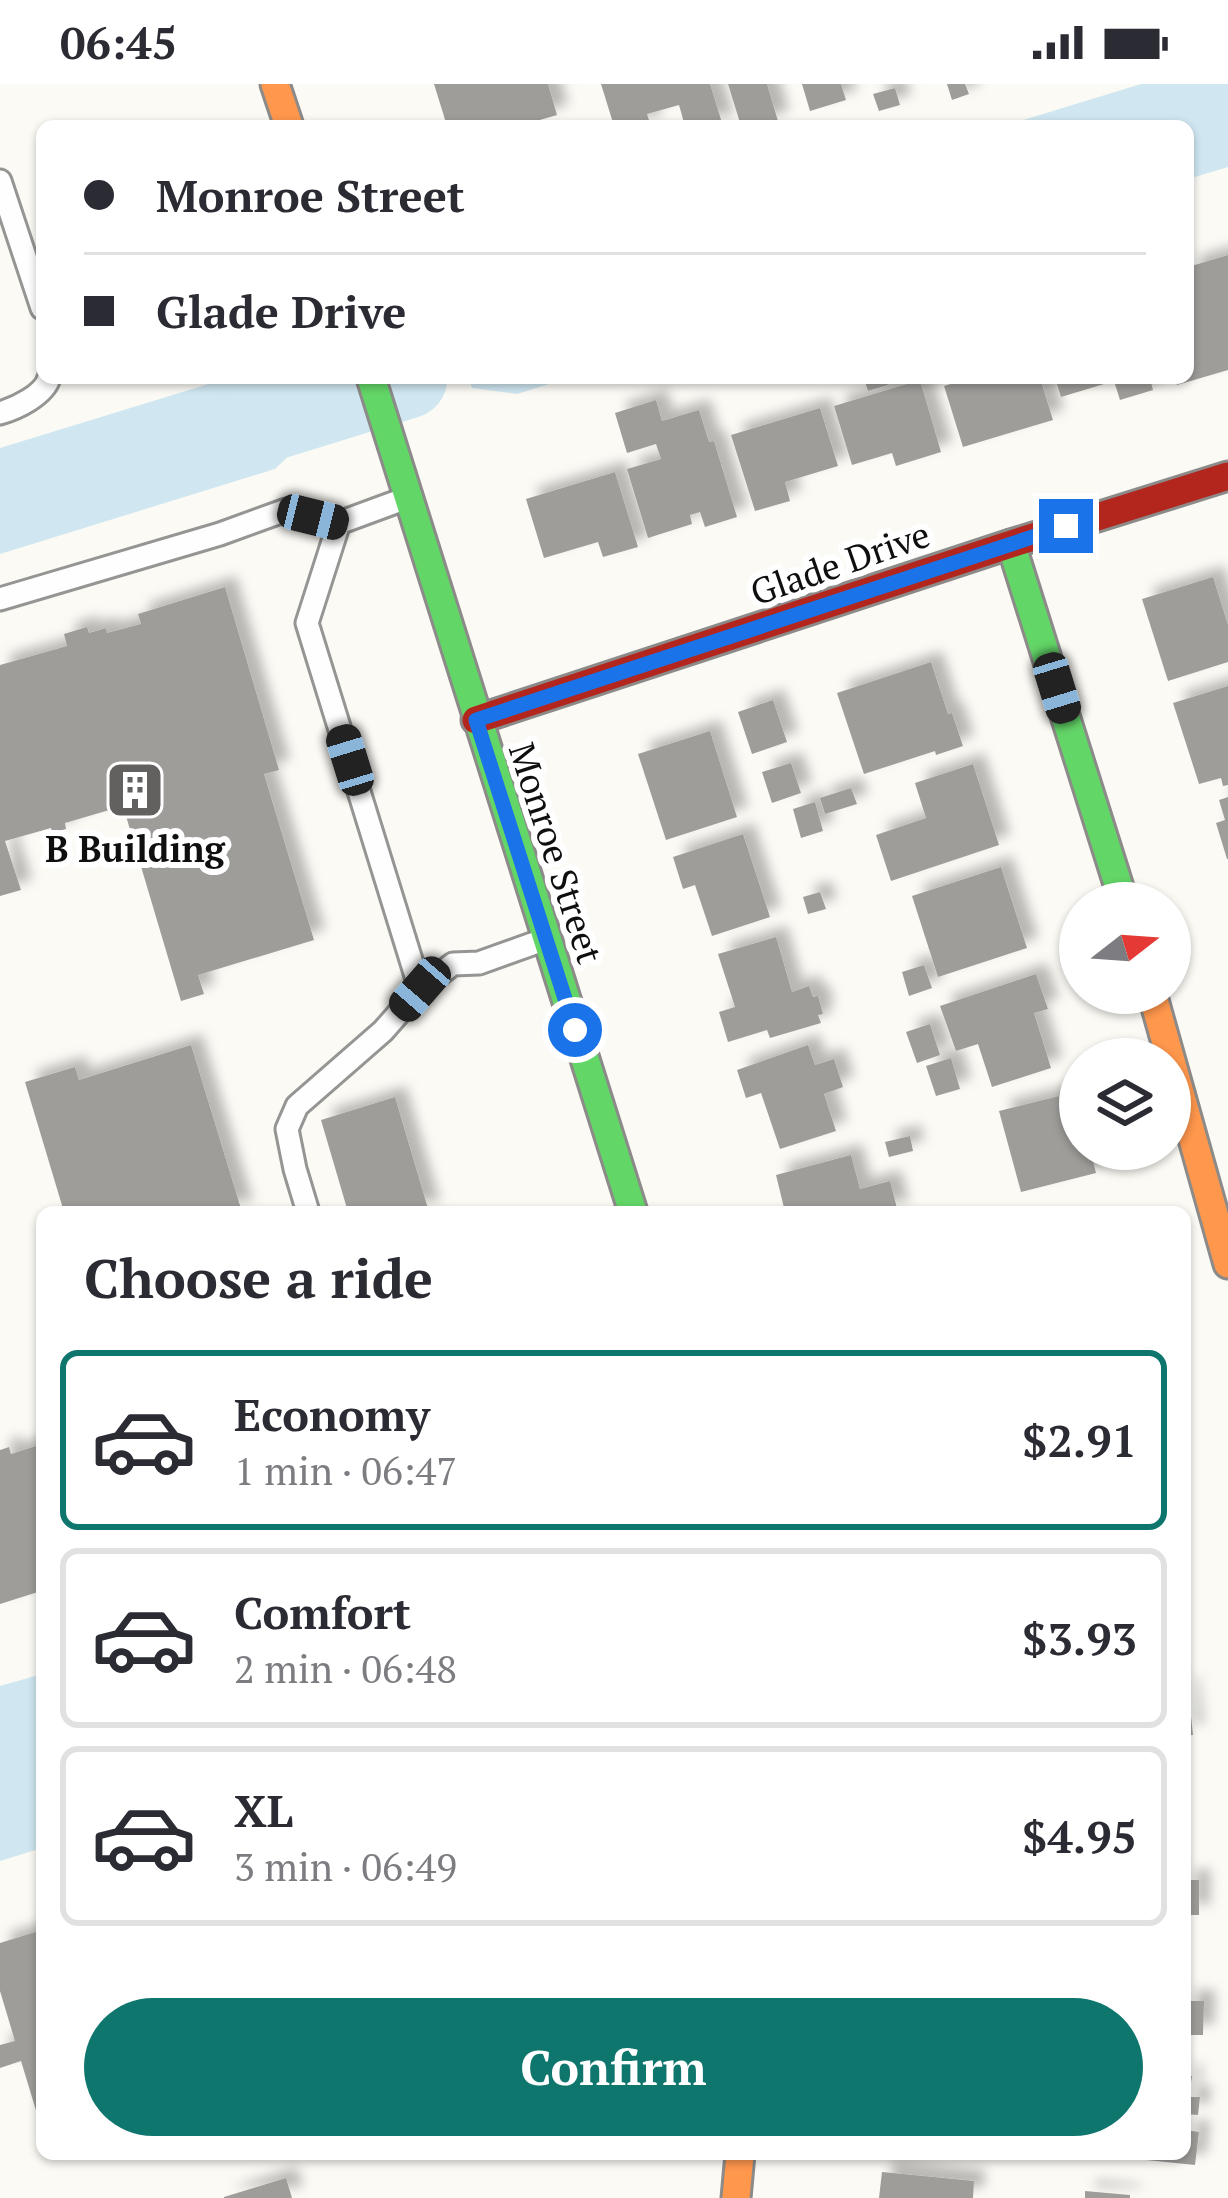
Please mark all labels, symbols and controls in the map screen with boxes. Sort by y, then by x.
text: 06:45 [60,12,177,72]
text: Monroe Street [156,165,465,225]
text: Glade Drive [156,281,406,341]
car [274,491,352,543]
route end [1039,499,1093,553]
street label: Glade Drive [744,510,936,615]
car [1029,648,1085,728]
car [322,720,378,800]
street label: Monroe Street [499,737,614,969]
building icon: B Building [104,759,166,821]
place label: B Building [45,825,226,872]
north arrow [1059,882,1191,1014]
map controls [1059,882,1191,1170]
car [383,950,457,1028]
route start [548,1003,602,1057]
button: layers [1059,1038,1191,1170]
text: Choose a ride [84,1242,433,1313]
text: Economy [234,1384,430,1444]
icon: car [90,1386,198,1494]
text: $2.91 [1022,1410,1137,1470]
text: 1 min · 06:47 [234,1444,457,1496]
text: Comfort [234,1582,411,1642]
icon: car [90,1584,198,1692]
text: $3.93 [1022,1608,1137,1668]
text: 2 min · 06:48 [234,1642,457,1694]
text: XL [234,1780,293,1840]
icon: car [90,1782,198,1890]
text: $4.95 [1022,1806,1137,1866]
text: 3 min · 06:49 [234,1840,457,1892]
button: Confirm [84,1998,1143,2136]

